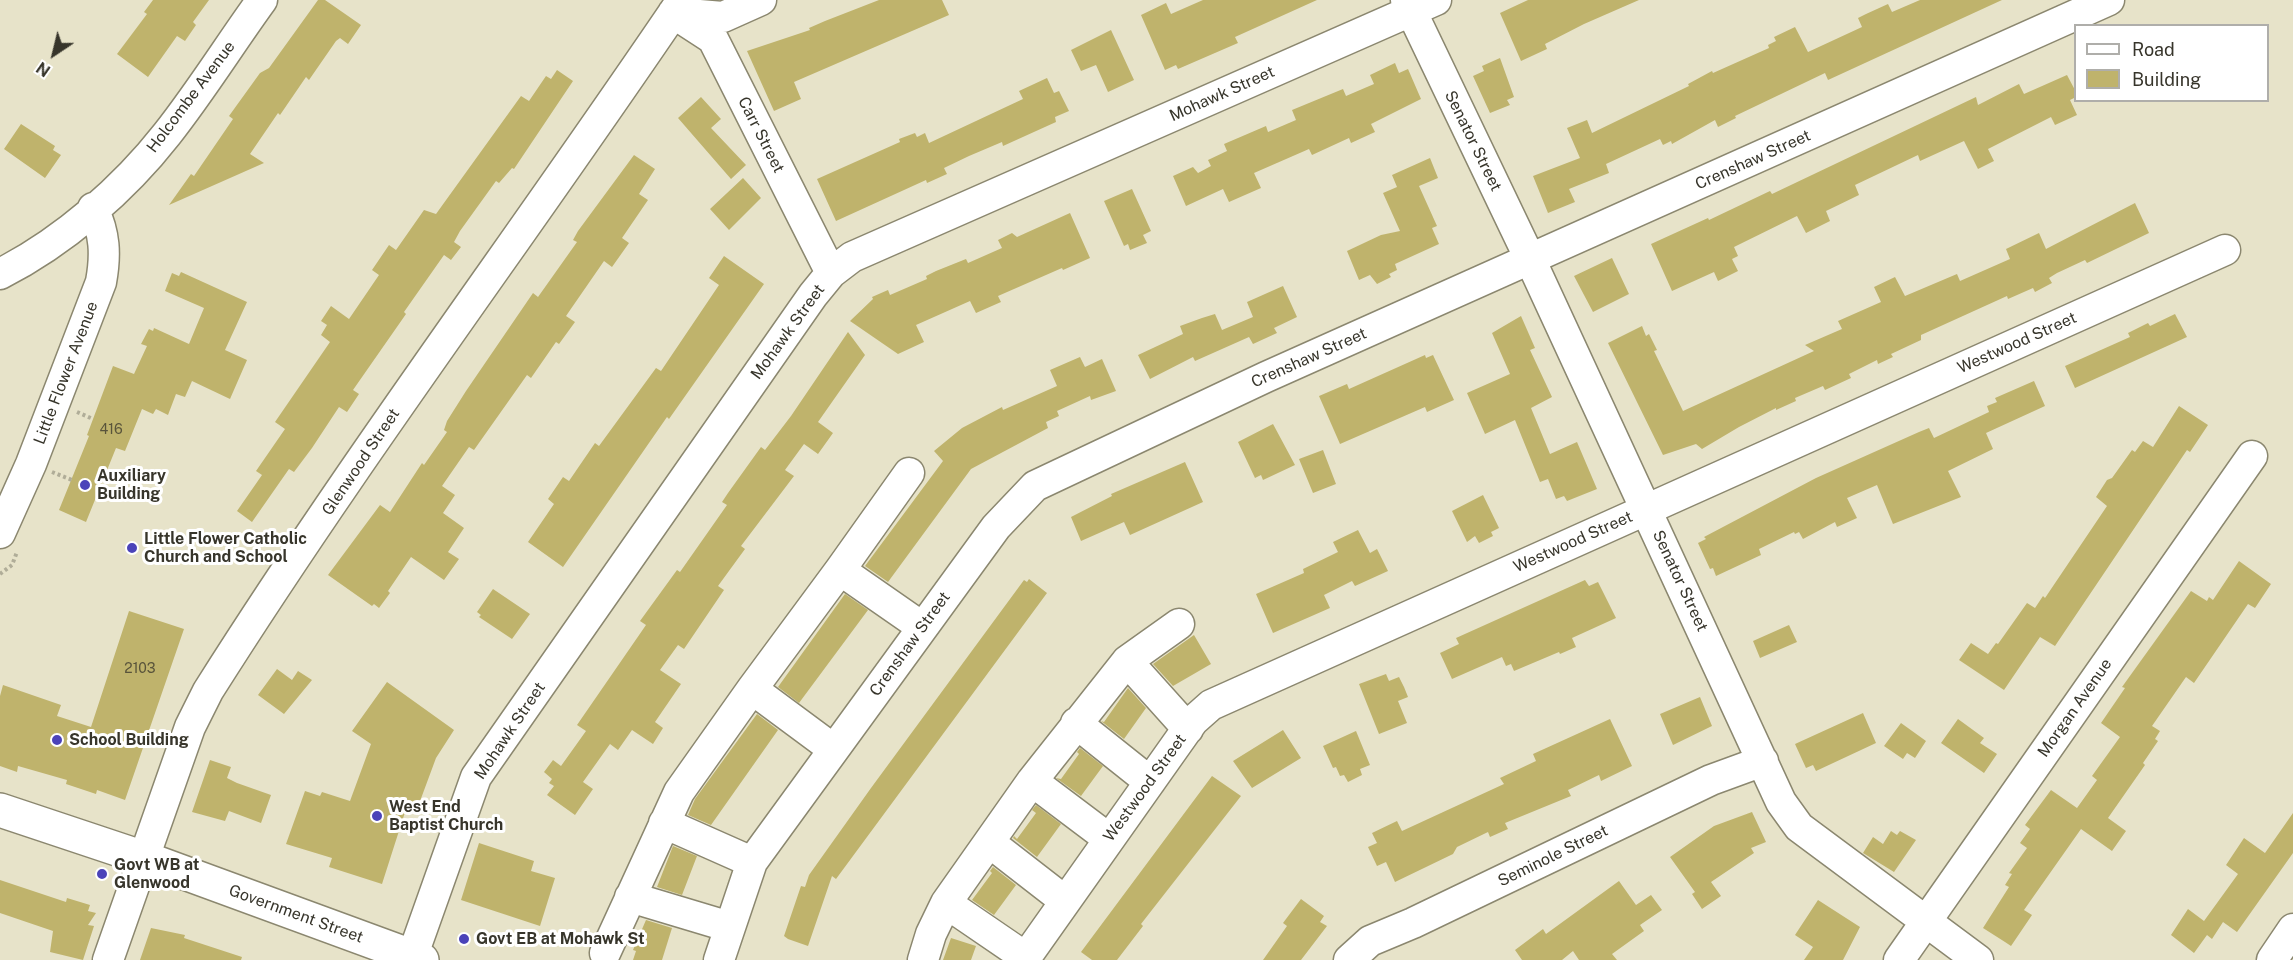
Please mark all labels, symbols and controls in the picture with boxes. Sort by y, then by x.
north arrow [24,24,84,84]
legend [2074,24,2269,102]
street label: Holcombe Avenue [143,37,239,157]
text: Road [2132,39,2175,60]
text: N [33,58,54,81]
street label: Mohawk Street [1166,62,1278,126]
text: Building [2132,69,2201,90]
street label: Senator Street [1440,88,1506,194]
street label: Carr Street [734,94,788,176]
street label: Crenshaw Street [1692,126,1814,194]
street label: Mohawk Street [747,281,829,383]
street label: Little Flower Avenue [30,299,102,447]
street label: Westwood Street [1955,308,2079,378]
street label: Crenshaw Street [1248,324,1370,392]
street label: Glenwood Street [318,405,404,519]
house number: 416 [99,422,123,438]
place label: Auxiliary Building [97,466,166,504]
marker: Auxiliary Building [78,478,92,492]
street label: Westwood Street [1511,507,1635,577]
street label: Senator Street [1648,527,1712,635]
place label: Little Flower Catholic Church and School [144,529,307,567]
marker: Little Flower Catholic Church and School [125,541,139,555]
street label: Crenshaw Street [866,588,954,700]
street label: Morgan Avenue [2034,655,2116,761]
house number: 2103 [124,661,156,677]
street label: Mohawk Street [470,679,550,783]
place label: School Building [69,730,189,750]
street label: Westwood Street [1100,730,1190,846]
marker: School Building [50,733,64,747]
place label: West End Baptist Church [389,797,503,835]
marker: West End Baptist Church [370,809,384,823]
street label: Seminole Street [1495,821,1611,891]
place label: Govt WB at Glenwood [114,855,200,893]
marker: Govt WB at Glenwood [95,867,109,881]
street label: Government Street [226,881,366,947]
place label: Govt EB at Mohawk St [476,929,645,949]
marker: Govt EB at Mohawk St [457,932,471,946]

